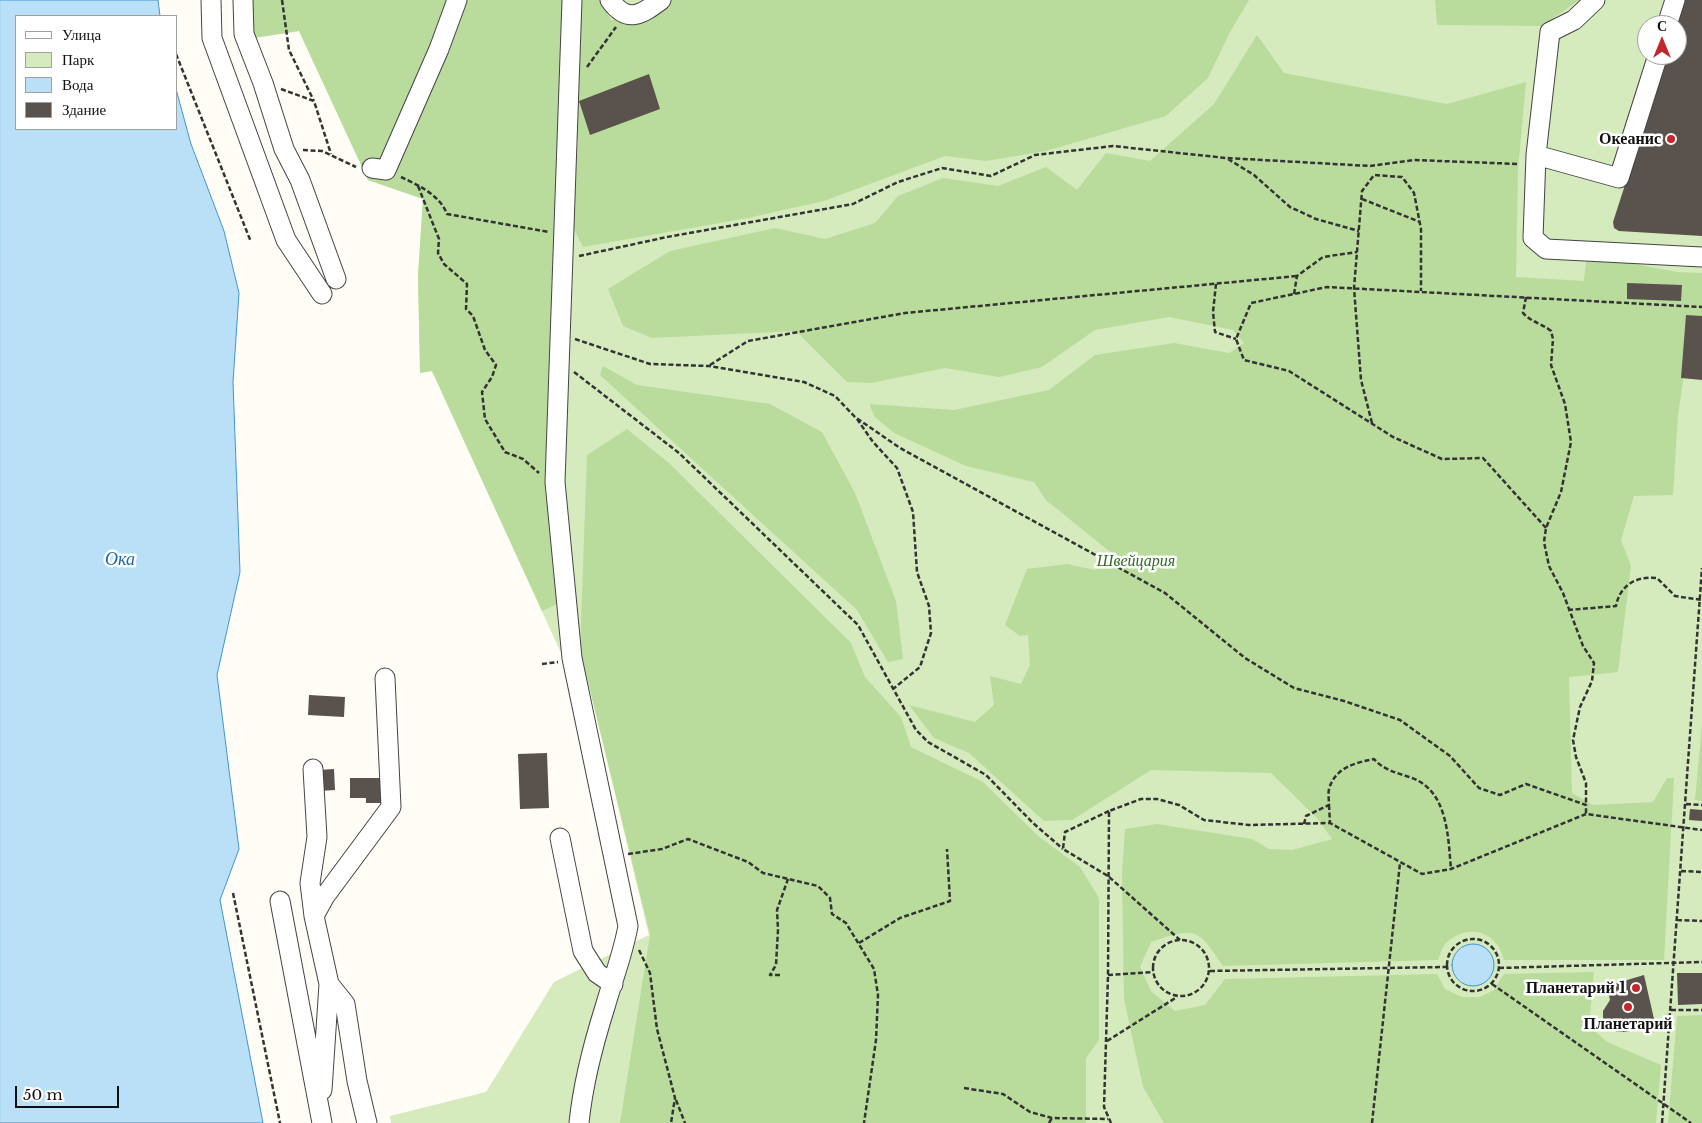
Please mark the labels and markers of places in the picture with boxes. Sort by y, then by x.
place label: Океанис [1599,129,1661,149]
marker: Океанис [1665,133,1677,145]
place label: Планетарий 1 [1526,978,1626,998]
marker: Планетарий 1 [1630,982,1642,994]
marker: Планетарий [1622,1001,1634,1013]
place label: Планетарий [1583,1014,1673,1034]

